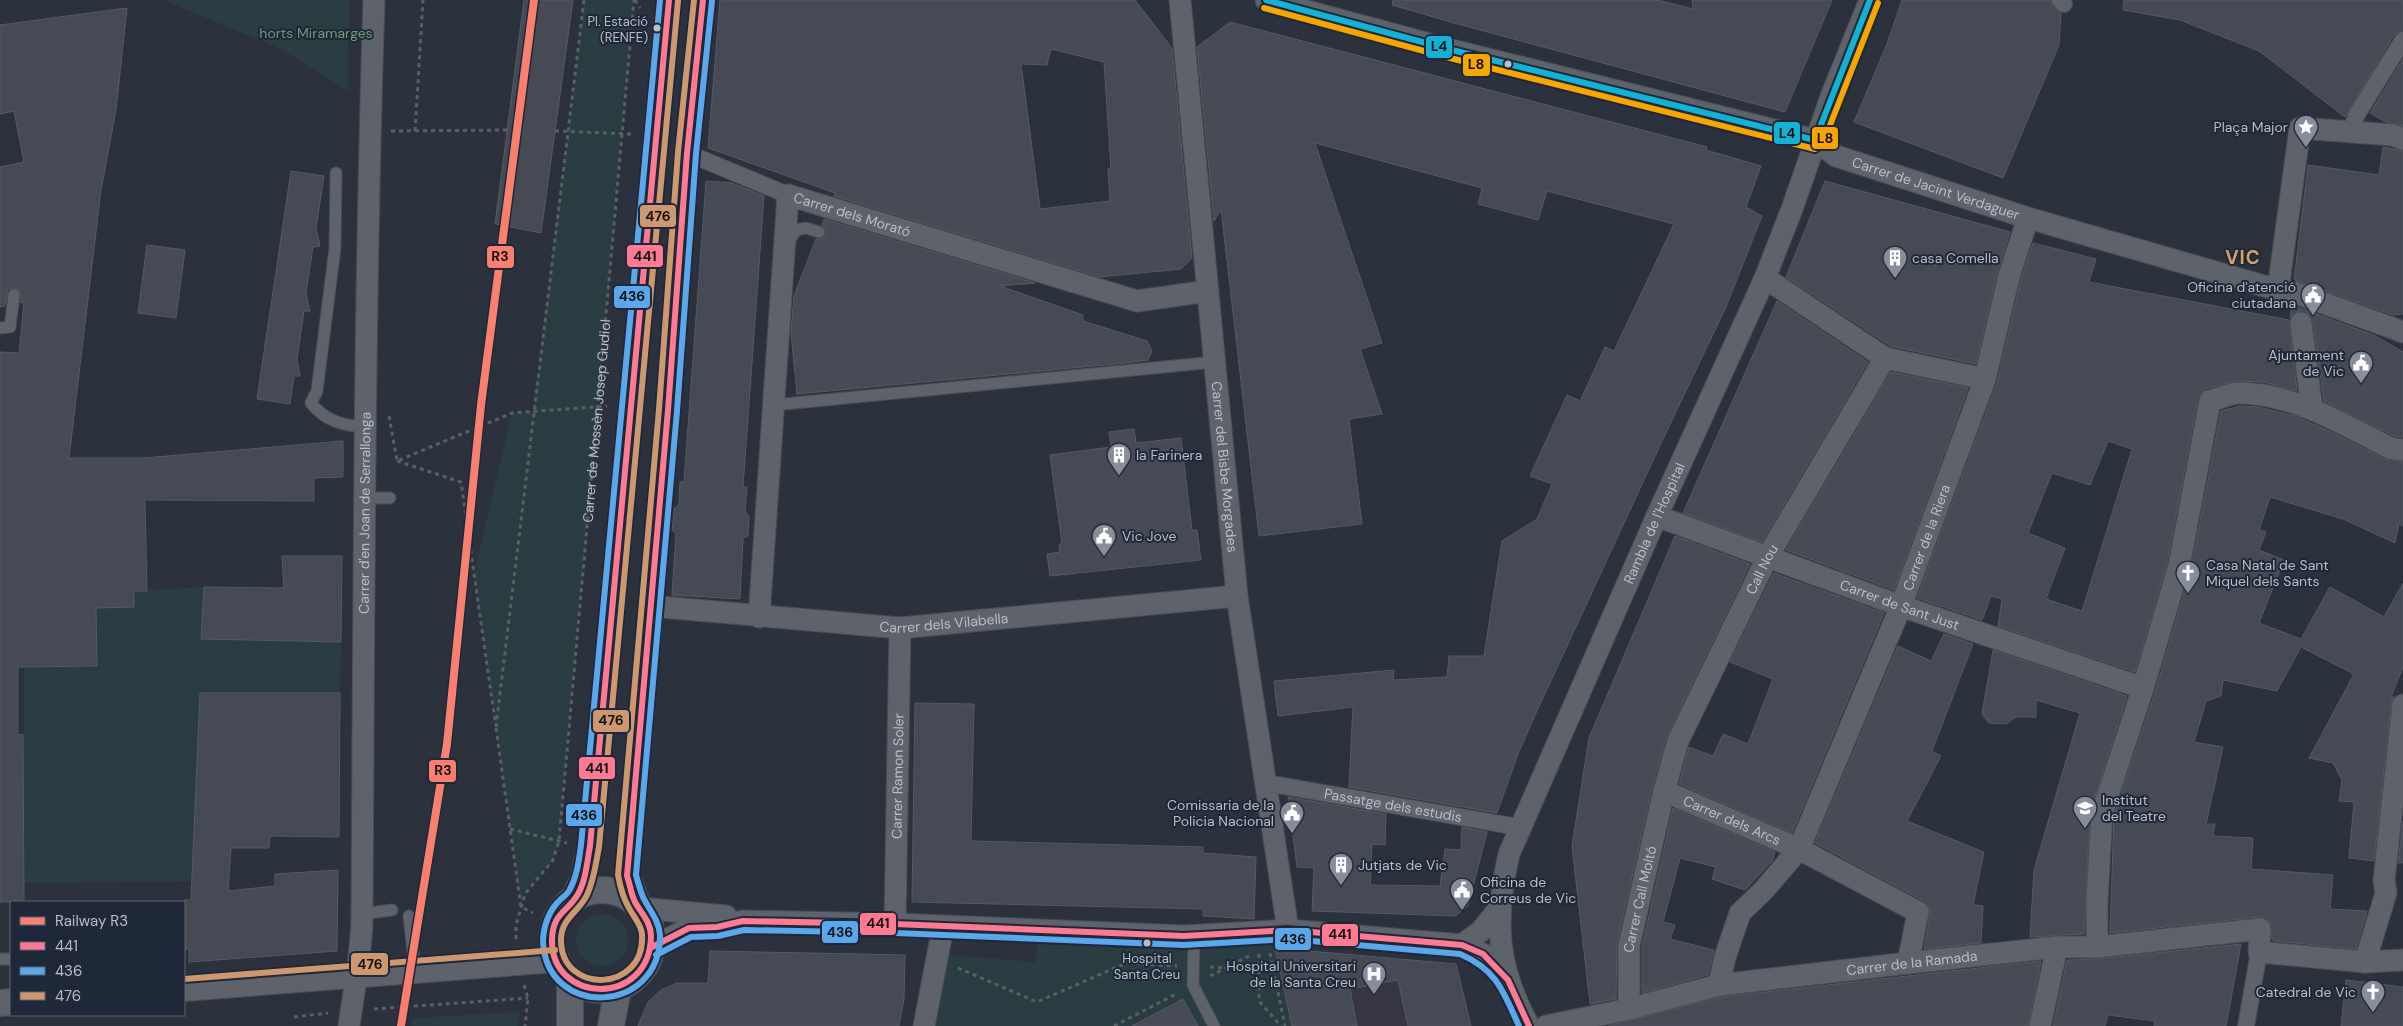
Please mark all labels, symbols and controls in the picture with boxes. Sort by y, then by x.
place label: Pl. Estació (RENFE) [588,13,648,46]
marker: Pl. Estació (RENFE) [652,23,662,33]
park label: horts Miramarges [259,24,373,42]
line badge: L4 [1425,35,1453,59]
text: L4 [1431,37,1447,55]
line badge: L8 [1462,53,1491,77]
text: L8 [1468,55,1484,73]
unlabelled marker [1503,59,1513,69]
place icon: Plaça Major [2293,114,2319,148]
place label: Plaça Major [2214,118,2288,136]
line badge: L4 [1773,121,1801,145]
text: L4 [1779,124,1795,142]
line badge: L8 [1811,126,1839,150]
text: L8 [1817,129,1833,147]
street label: Carrer de Jacint Verdaguer [1850,153,2022,224]
street label: Carrer dels Morató [791,188,913,241]
line badge: 476 [639,204,677,228]
text: 476 [645,207,671,225]
line badge: 441 [626,244,664,268]
line badge: R3 [486,245,515,269]
building icon: casa Comella [1882,245,1908,279]
district label: VIC [2225,245,2261,270]
text: R3 [491,247,509,265]
text: 441 [633,247,657,265]
place label: casa Comella [1912,249,1999,267]
place label: Oficina d'atenció ciutadana [2187,278,2296,312]
public building icon: Oficina d'atenció ciutadana [2300,282,2326,316]
line badge: 436 [613,285,651,309]
text: 436 [619,287,645,305]
street label: Carrer de Mossèn Josep Gudiol [578,318,614,523]
place label: Ajuntament de Vic [2268,346,2344,380]
public building icon: Ajuntament de Vic [2348,350,2374,384]
street label: Carrer del Bisbe Morgades [1208,380,1242,553]
street label: Carrer d'en Joan de Serrallonga [355,412,374,614]
building icon: la Farinera [1106,442,1132,476]
place label: la Farinera [1136,446,1202,464]
street label: Rambla de l'Hospital [1619,460,1689,587]
street label: Carrer de la Riera [1899,482,1954,593]
public building icon: Vic Jove [1091,523,1117,557]
place label: Vic Jove [1122,527,1176,545]
street label: Call Nou [1742,541,1782,597]
place label: Casa Natal de Sant Miquel dels Sants [2206,556,2329,590]
church icon: Casa Natal de Sant Miquel dels Sants [2175,560,2201,594]
street label: Carrer de Sant Just [1837,575,1962,634]
street label: Carrer dels Vilabella [879,609,1009,637]
line badge: 476 [592,709,630,733]
text: 476 [598,711,624,729]
street label: Carrer Ramon Soler [887,713,908,839]
line badge: 441 [578,756,616,780]
line badge: R3 [428,759,457,783]
text: 441 [585,759,609,777]
text: R3 [434,761,452,779]
street label: Passatge dels estudis [1323,784,1463,826]
street label: Carrer dels Arcs [1680,791,1784,849]
place label: Institut del Teatre [2102,791,2166,825]
school or university icon: Institut del Teatre [2072,795,2098,829]
place label: Comissaria de la Policia Nacional [1167,796,1274,830]
public building icon: Comissaria de la Policia Nacional [1279,800,1305,834]
line badge: 436 [565,803,603,827]
text: 436 [571,806,597,824]
street label: Carrer Call Moltó [1620,844,1660,953]
building icon: Jutjats de Vic [1328,852,1354,886]
place label: Jutjats de Vic [1358,856,1447,874]
place label: Oficina de Correus de Vic [1480,873,1576,907]
public building icon: Oficina de Correus de Vic [1449,877,1475,911]
legend [10,901,185,1016]
text: Railway R3 [55,911,128,931]
line badge: 441 [859,912,897,936]
text: 441 [866,914,890,932]
line badge: 436 [821,920,859,944]
text: 436 [827,923,853,941]
line badge: 441 [1321,923,1359,947]
text: 441 [1328,925,1352,943]
line badge: 436 [1274,927,1312,951]
text: 436 [1280,930,1306,948]
text: 441 [55,936,78,956]
marker: Hospital Santa Creu [1142,938,1152,948]
street label: Carrer de la Ramada [1845,947,1978,979]
place label: Hospital Santa Creu [1114,950,1180,983]
line badge: 476 [350,952,389,976]
text: 476 [357,955,383,973]
place label: Hospital Universitari de la Santa Creu [1226,957,1356,991]
text: 436 [55,961,82,981]
hospital icon: Hospital Universitari de la Santa Creu [1361,961,1387,995]
church icon: Catedral de Vic [2360,979,2386,1013]
place label: Catedral de Vic [2256,983,2356,1001]
text: 476 [55,986,81,1006]

